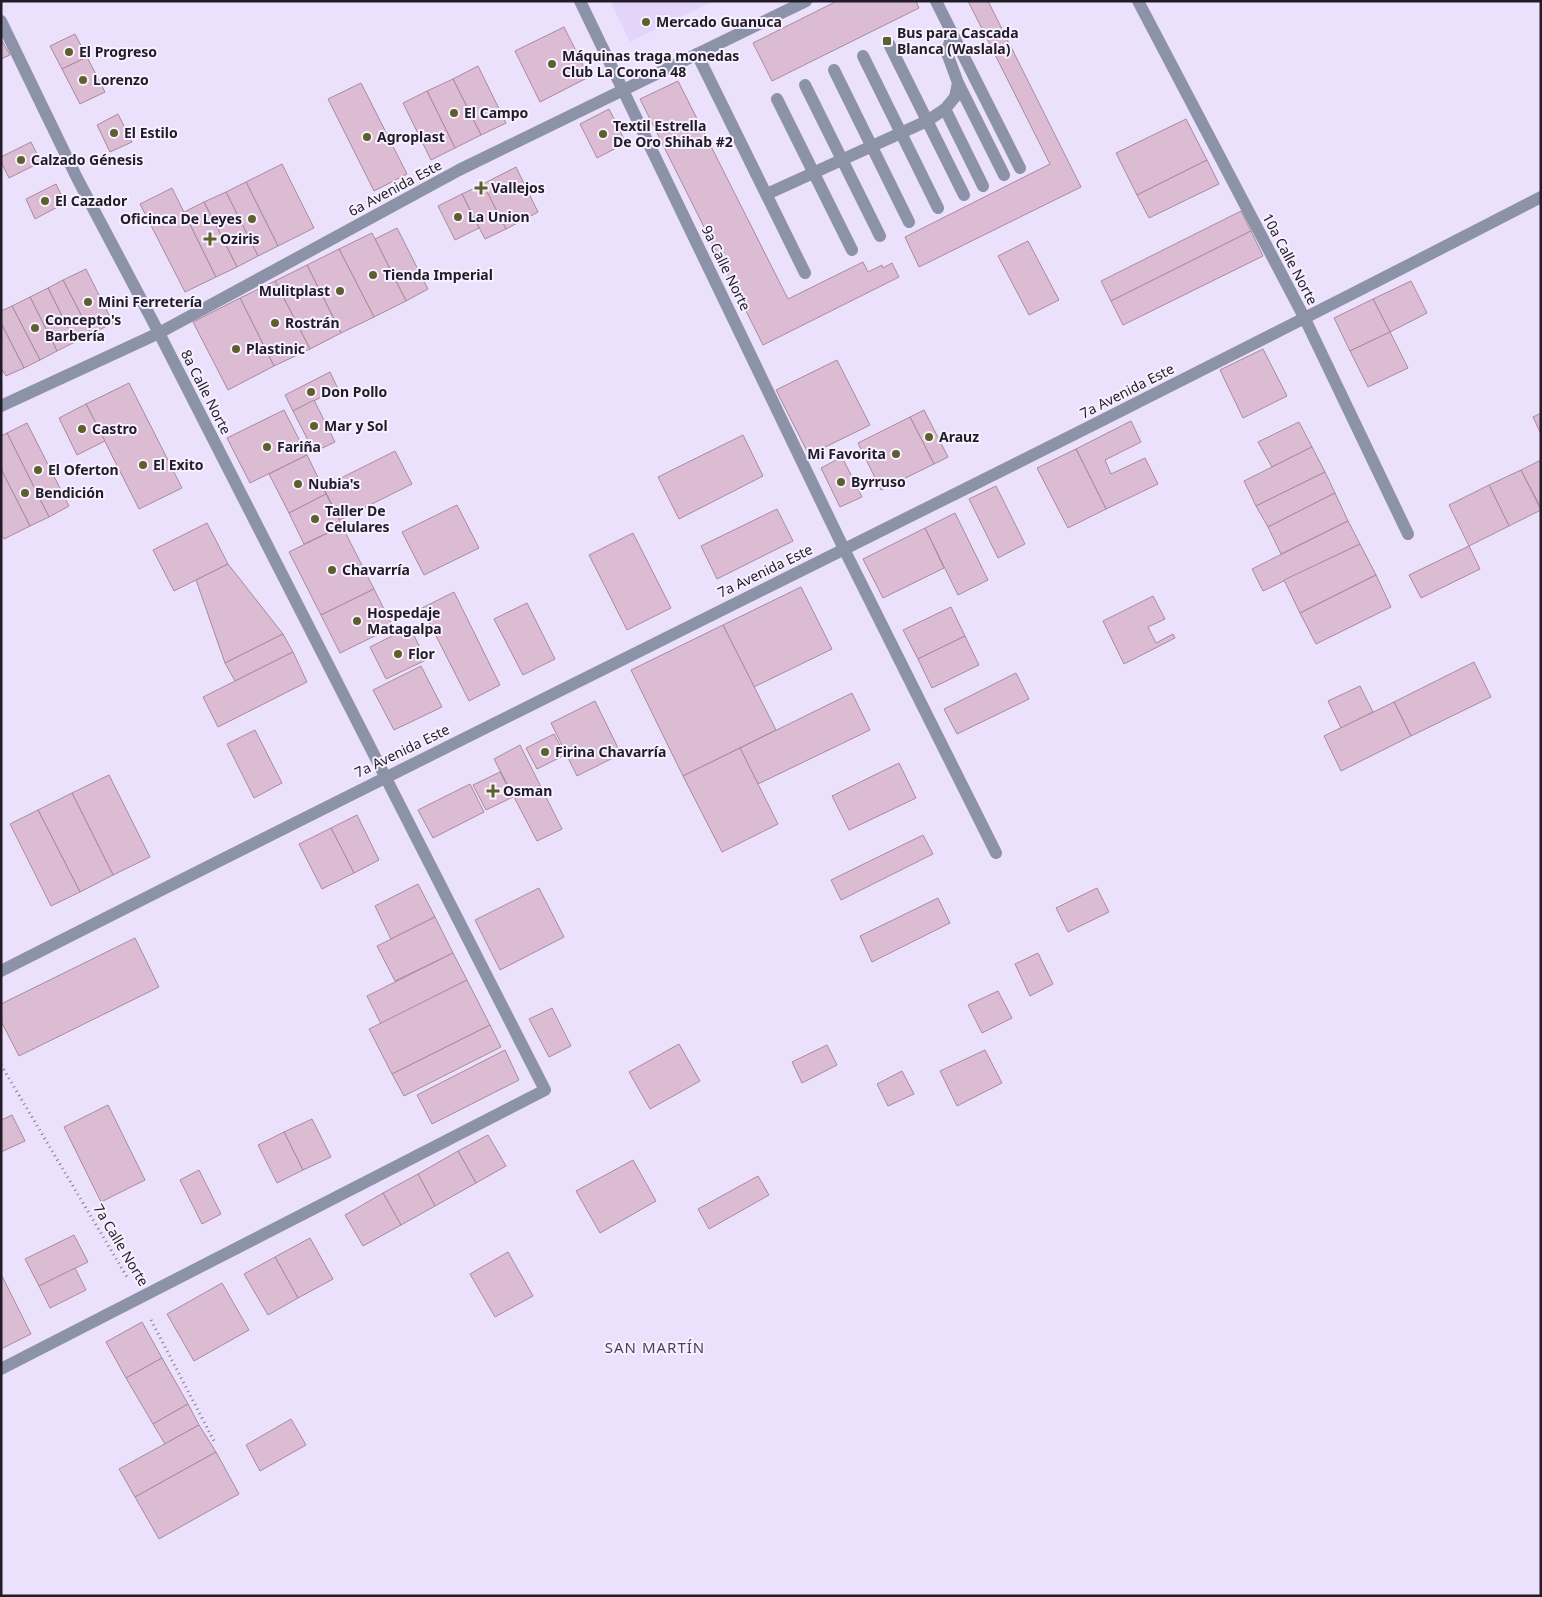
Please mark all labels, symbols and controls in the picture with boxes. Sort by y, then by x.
place label: Mercado Guanuca [656,12,782,31]
marker: Mercado Guanuca [640,16,652,28]
place label: Bus para Cascada Blanca (Waslala) [897,23,1019,58]
marker: Bus para Cascada Blanca (Waslala) [881,35,893,47]
place label: El Progreso [79,42,157,61]
marker: El Progreso [63,46,75,58]
place label: Máquinas traga monedas Club La Corona 48 [562,46,739,81]
marker: Máquinas traga monedas Club La Corona 48 [546,58,558,70]
place label: Lorenzo [93,70,149,89]
marker: Lorenzo [77,74,89,86]
place label: El Campo [464,103,529,122]
marker: El Campo [448,107,460,119]
place label: Textil Estrella De Oro Shihab #2 [613,116,733,151]
place label: El Estilo [124,123,178,142]
marker: El Estilo [108,127,120,139]
place label: Agroplast [377,127,445,146]
marker: Textil Estrella De Oro Shihab #2 [597,128,609,140]
marker: Agroplast [361,131,373,143]
place label: Calzado Génesis [31,150,143,169]
marker: Calzado Génesis [15,154,27,166]
street label: 6a Avenida Este [345,155,445,220]
place label: Vallejos [491,178,545,197]
marker: Vallejos [475,182,487,194]
place label: El Cazador [55,191,128,210]
marker: El Cazador [39,195,51,207]
place label: La Union [468,207,530,226]
place label: Oficinca De Leyes [120,209,242,228]
street label: 10a Calle Norte [1258,210,1323,308]
marker: La Union [452,211,464,223]
marker: Oficinca De Leyes [246,213,258,225]
street label: 9a Calle Norte [698,222,755,314]
place label: Oziris [220,229,260,248]
marker: Oziris [204,233,216,245]
place label: Tienda Imperial [383,265,493,284]
marker: Tienda Imperial [367,269,379,281]
place label: Mulitplast [259,281,330,300]
marker: Mulitplast [334,285,346,297]
place label: Mini Ferretería [98,292,202,311]
marker: Mini Ferretería [82,296,94,308]
place label: Concepto's Barbería [45,310,121,345]
place label: Rostrán [285,313,340,332]
marker: Rostrán [269,317,281,329]
marker: Concepto's Barbería [29,322,41,334]
place label: Plastinic [246,339,305,358]
marker: Plastinic [230,343,242,355]
street label: 8a Calle Norte [177,346,236,438]
street label: 7a Avenida Este [1076,359,1177,422]
place label: Don Pollo [321,382,388,401]
marker: Don Pollo [305,386,317,398]
place label: Mar y Sol [324,416,388,435]
place label: Castro [92,419,137,438]
marker: Mar y Sol [308,420,320,432]
marker: Castro [76,423,88,435]
place label: Arauz [939,427,979,446]
marker: Arauz [923,431,935,443]
place label: Fariña [277,437,321,456]
marker: Fariña [261,441,273,453]
place label: Mi Favorita [807,444,886,463]
marker: Mi Favorita [890,448,902,460]
place label: El Exito [153,455,204,474]
marker: El Exito [137,459,149,471]
place label: El Oferton [48,460,119,479]
marker: El Oferton [32,464,44,476]
place label: Byrruso [851,472,906,491]
place label: Nubia's [308,474,360,493]
marker: Byrruso [835,476,847,488]
marker: Nubia's [292,478,304,490]
place label: Bendición [35,483,104,502]
marker: Bendición [19,487,31,499]
place label: Taller De Celulares [325,501,390,536]
marker: Taller De Celulares [309,513,321,525]
street label: 7a Avenida Este [714,539,815,602]
place label: Chavarría [342,560,410,579]
marker: Chavarría [326,564,338,576]
place label: Hospedaje Matagalpa [367,603,442,638]
marker: Hospedaje Matagalpa [351,615,363,627]
place label: Flor [408,644,436,663]
marker: Flor [392,648,404,660]
street label: 7a Avenida Este [351,719,452,782]
place label: Firina Chavarría [555,742,666,761]
marker: Firina Chavarría [539,746,551,758]
place label: Osman [503,781,552,800]
marker: Osman [487,785,499,797]
street label: 7a Calle Norte [89,1200,154,1289]
district label: SAN MARTÍN [605,1337,705,1357]

